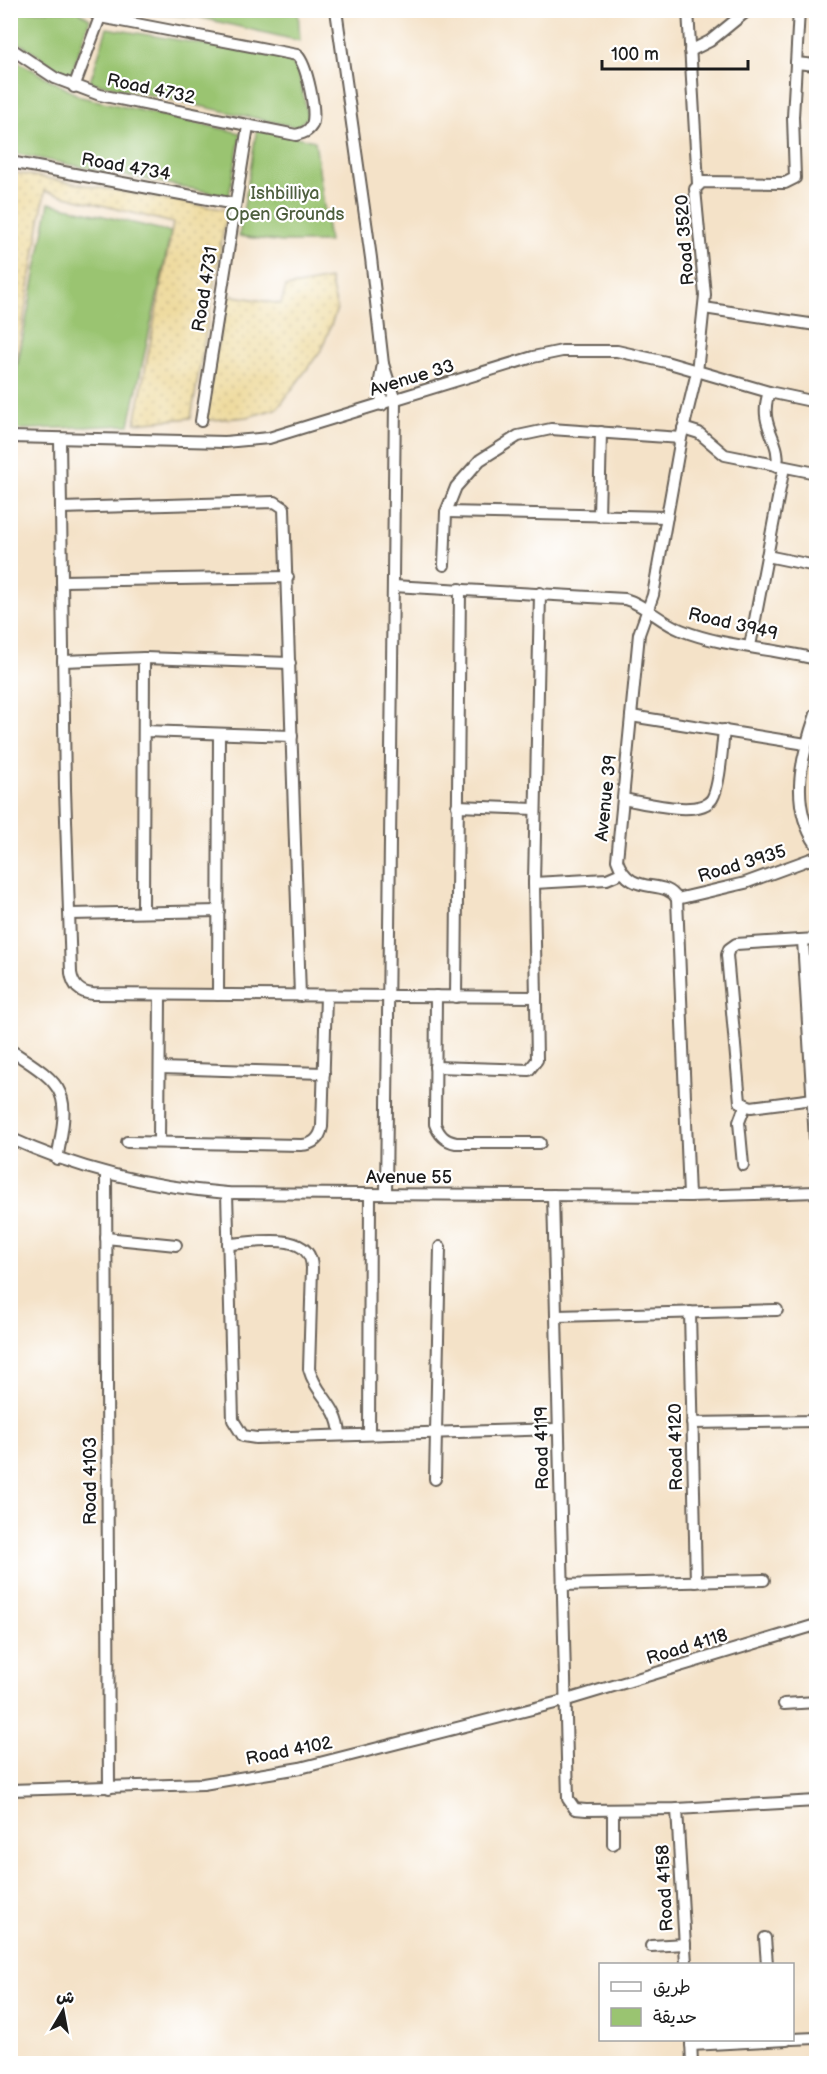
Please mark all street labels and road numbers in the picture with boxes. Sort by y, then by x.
street label: Road 4732 [105,69,198,109]
street label: Road 4734 [80,149,172,185]
street label: Road 3520 [671,194,699,286]
street label: Road 4731 [188,245,222,333]
street label: Avenue 33 [367,355,457,401]
street label: Road 3949 [686,604,780,644]
street label: Avenue 39 [591,754,621,842]
street label: Road 3935 [695,841,789,887]
street label: Avenue 55 [366,1167,452,1188]
street label: Road 4120 [665,1403,687,1491]
street label: Road 4119 [531,1406,553,1490]
street label: Road 4103 [80,1437,101,1525]
street label: Road 4118 [644,1625,730,1669]
street label: Road 4102 [244,1732,334,1770]
street label: Road 4158 [652,1844,678,1932]

